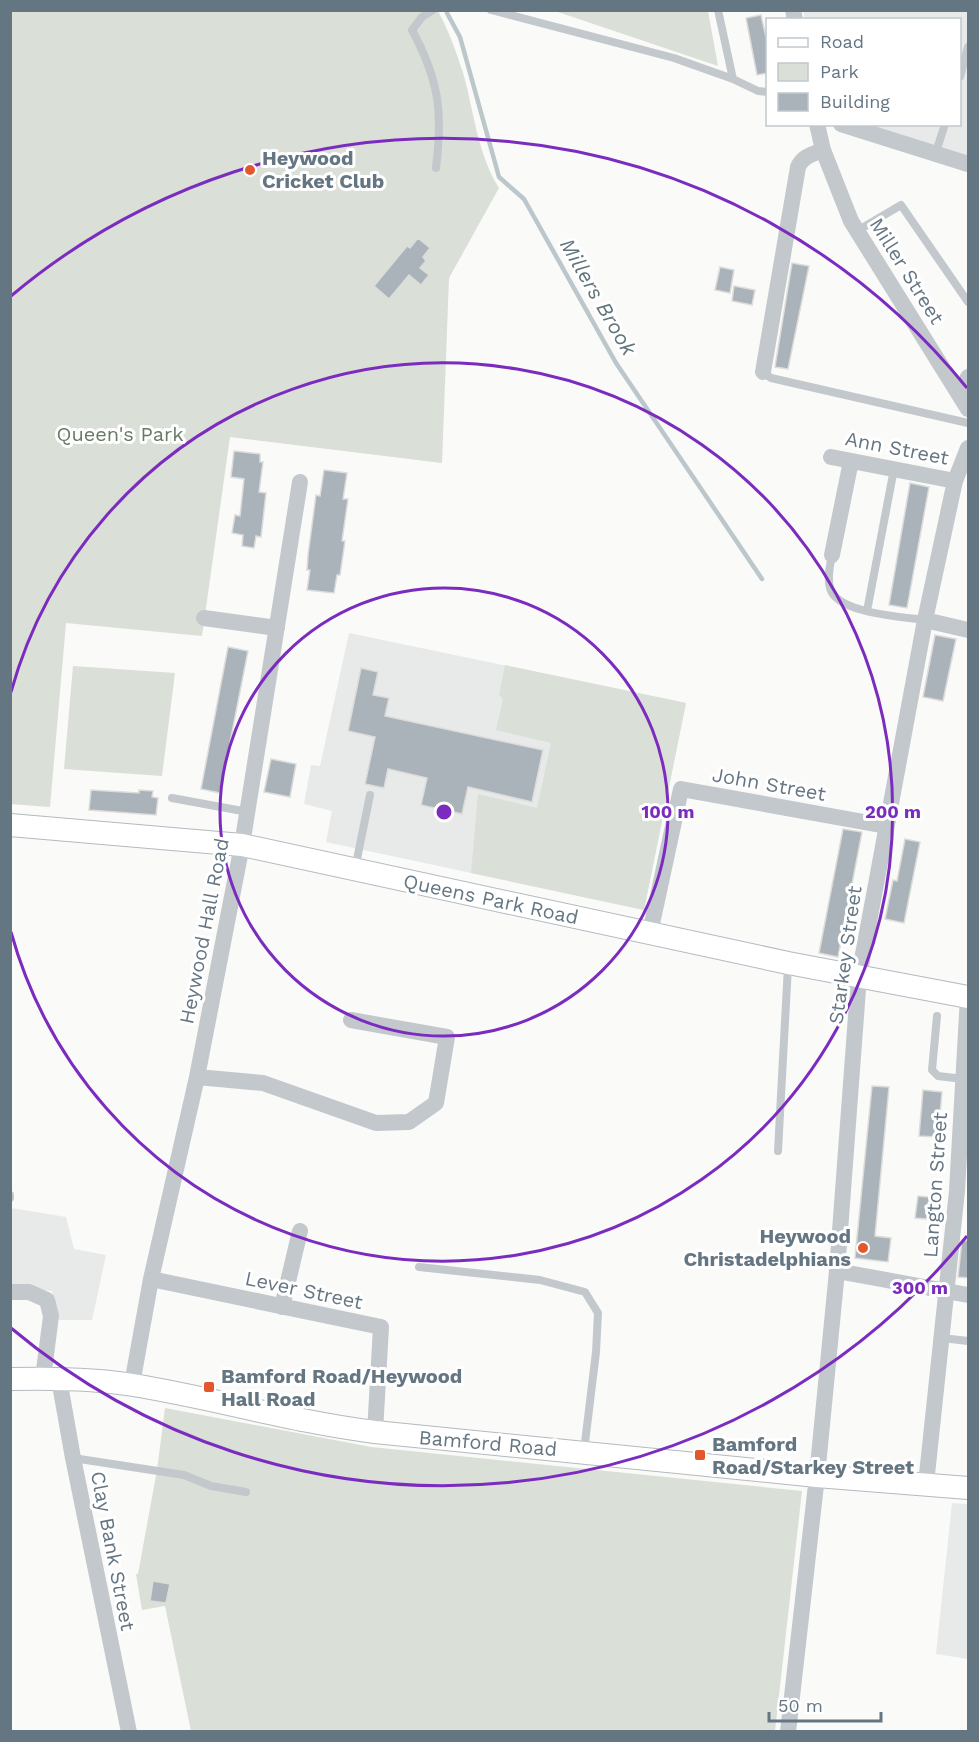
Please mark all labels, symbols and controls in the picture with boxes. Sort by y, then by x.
legend [766,18,961,126]
text: Road [820,31,864,52]
text: Park [820,61,859,82]
text: Building [820,91,890,112]
place label: Heywood Cricket Club [262,146,384,193]
marker: Heywood Cricket Club [243,163,257,177]
street label: Miller Street [865,213,950,329]
water label: Millers Brook [555,234,642,360]
park label: Queen's Park [56,422,184,446]
street label: Ann Street [843,426,951,470]
street label: John Street [710,762,828,806]
text: 100 m [641,801,695,822]
text: 200 m [865,801,921,822]
centre of rings [434,802,454,822]
street label: Heywood Hall Road [174,836,234,1026]
street label: Queens Park Road [401,869,581,929]
street label: Starkey Street [823,884,867,1026]
street label: Langton Street [918,1111,952,1259]
place label: Heywood Christadelphians [683,1224,851,1271]
marker: Heywood Christadelphians [856,1241,870,1255]
street label: Lever Street [243,1266,366,1314]
text: 300 m [892,1277,948,1298]
place label: Bamford Road/Heywood Hall Road [221,1364,462,1411]
marker: Bamford Road/Heywood Hall Road [202,1380,216,1394]
street label: Bamford Road [418,1425,558,1461]
place label: Bamford Road/Starkey Street [712,1432,914,1479]
marker: Bamford Road/Starkey Street [693,1448,707,1462]
street label: Clay Bank Street [86,1469,140,1633]
scale bar [769,1685,882,1723]
text: 50 m [778,1695,823,1716]

